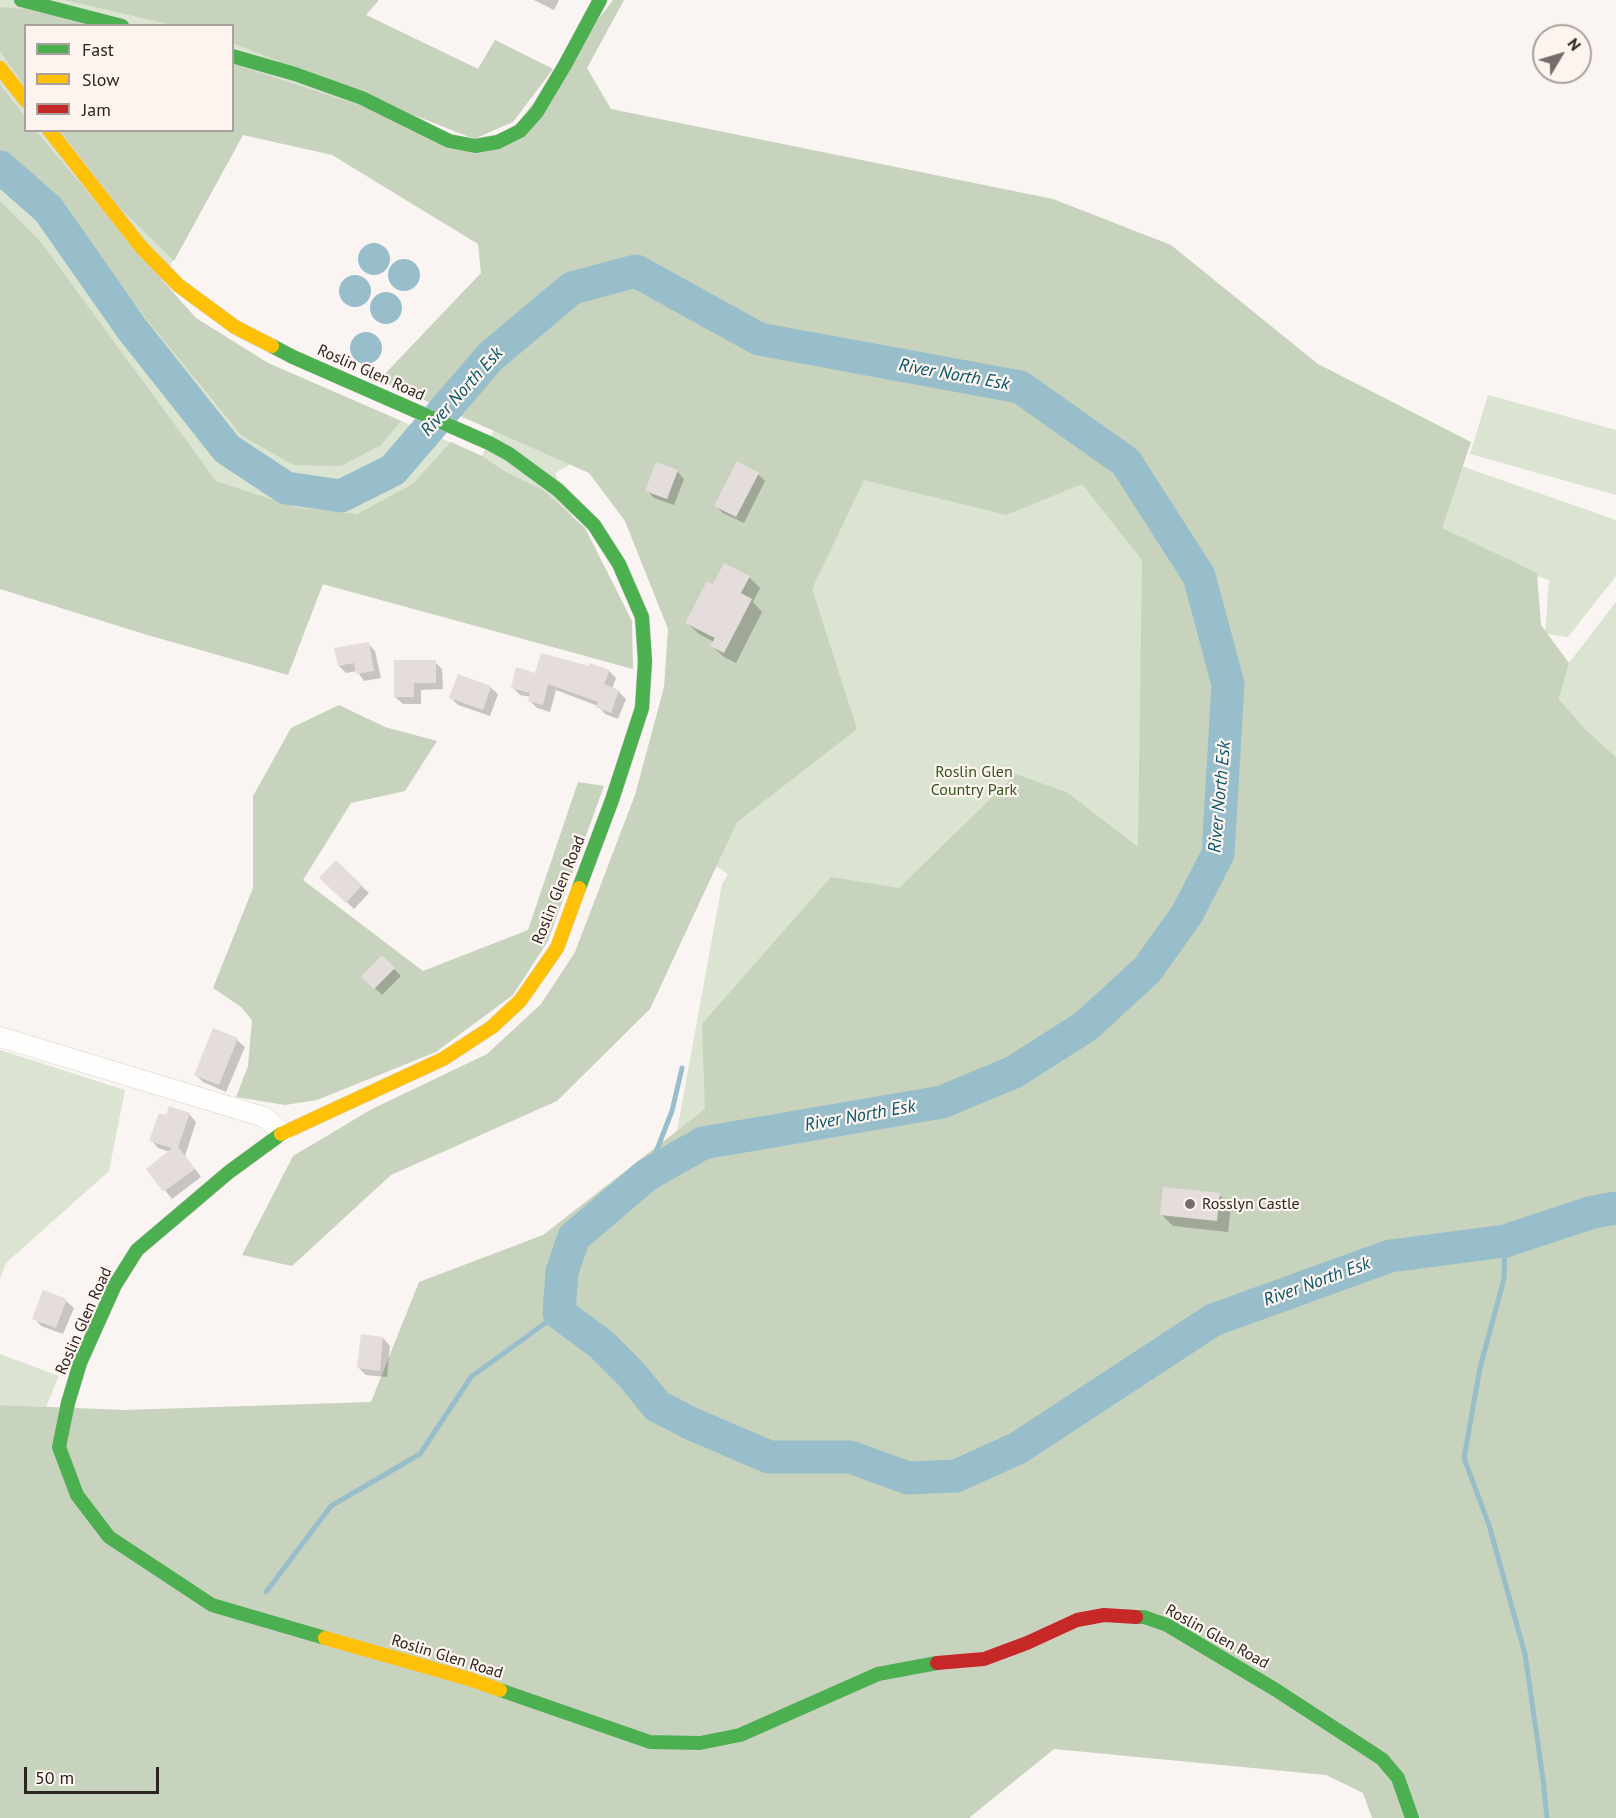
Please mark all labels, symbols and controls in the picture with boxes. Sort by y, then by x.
legend [24,24,234,132]
north arrow [1532,24,1592,84]
text: N [1563,34,1586,54]
text: Fast [82,38,114,61]
text: Slow [82,68,120,91]
text: Jam [82,98,111,121]
street label: Roslin Glen Road [314,341,428,405]
water label: River North Esk [416,343,508,441]
water label: River North Esk [897,355,1011,395]
water label: River North Esk [1204,740,1236,854]
park label: Roslin Glen Country Park [931,762,1017,800]
street label: Roslin Glen Road [528,833,590,947]
water label: River North Esk [803,1096,917,1136]
place label: Rosslyn Castle [1202,1194,1300,1214]
marker: Rosslyn Castle [1183,1197,1197,1211]
water label: River North Esk [1261,1253,1373,1311]
street label: Roslin Glen Road [52,1264,116,1378]
street label: Roslin Glen Road [1162,1601,1272,1673]
street label: Roslin Glen Road [389,1631,505,1683]
scale bar [27,1755,162,1793]
text: 50 m [35,1766,74,1789]

